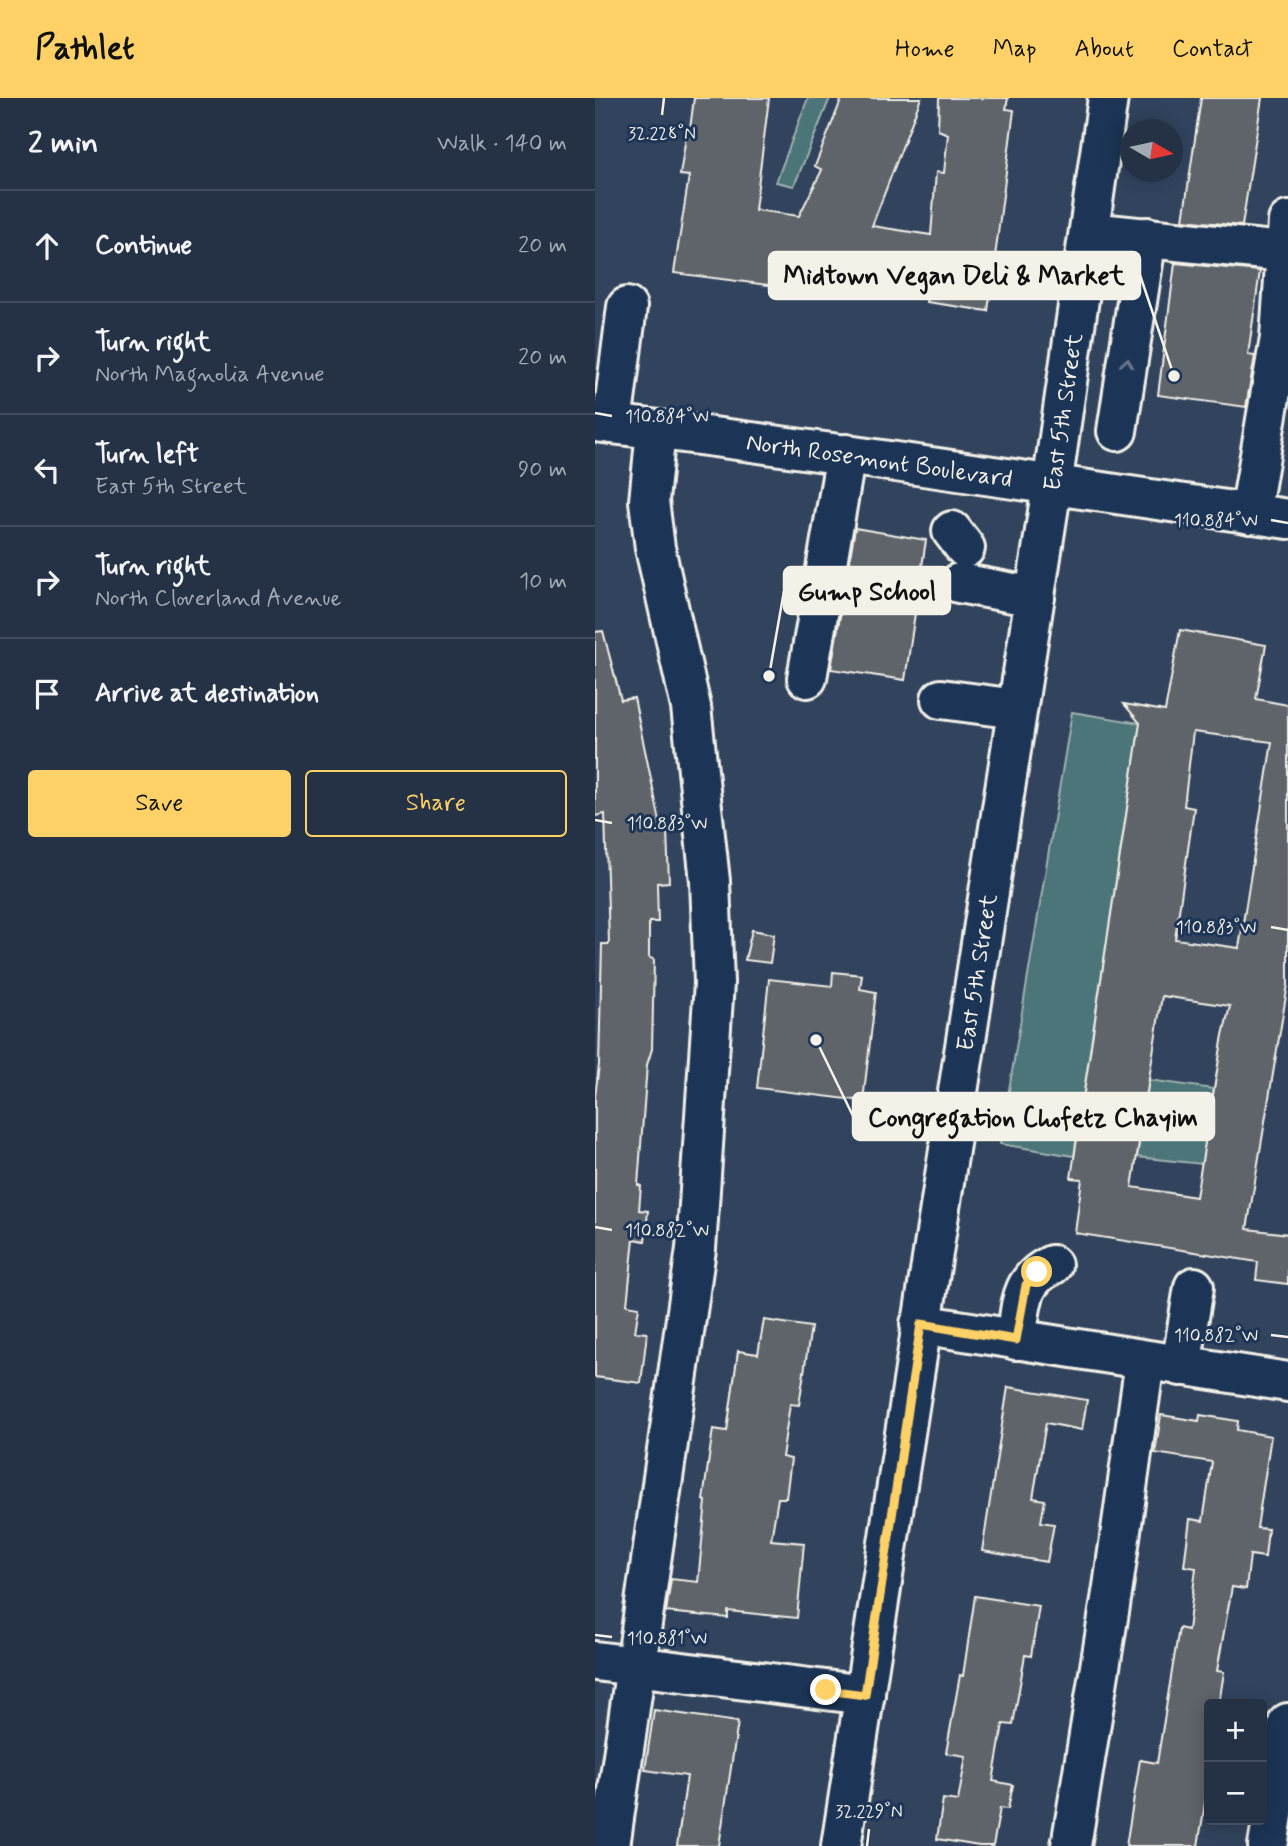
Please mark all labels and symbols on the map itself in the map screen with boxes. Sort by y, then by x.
north arrow [1120,119,1183,182]
text: 32.228°N [628,122,696,146]
callout: Midtown Vegan Deli & Market [769,252,1140,299]
text: Midtown Vegan Deli & Market [783,260,1125,295]
street label: East 5th Street [1037,331,1091,493]
one-way arrow [1119,357,1134,369]
text: 110.884°W [625,405,709,429]
street label: North Rosemont Boulevard [744,427,1014,496]
text: 110.884°W [1174,509,1258,533]
callout: Gump School [784,567,950,614]
text: Gump School [798,576,936,610]
text: 110.883°W [627,812,707,836]
street label: East 5th Street [951,892,1005,1053]
text: 110.883°W [1176,916,1256,940]
callout: Congregation Chofetz Chayim [853,1093,1214,1140]
text: Congregation Chofetz Chayim [868,1102,1198,1139]
text: 110.882°W [625,1219,709,1243]
route start [1021,1256,1052,1287]
text: 110.882°W [1174,1324,1258,1348]
text: 110.881°W [627,1627,707,1651]
route end [810,1674,841,1705]
text: 32.229°N [835,1800,903,1824]

